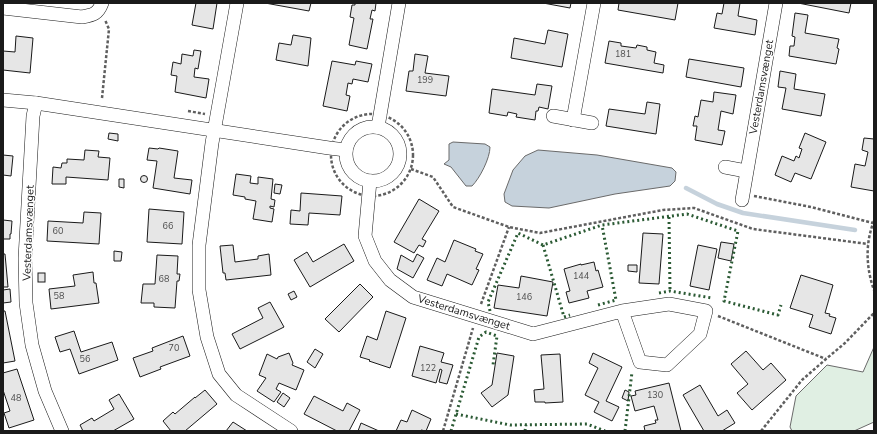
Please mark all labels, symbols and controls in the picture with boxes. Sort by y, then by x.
street label: Vesterdamsvænget [746,38,777,137]
house number: 181 [615,48,631,60]
house number: 199 [417,74,433,86]
street label: Vesterdamsvænget [19,185,38,282]
house number: 66 [163,220,173,232]
house number: 60 [53,225,63,237]
house number: 144 [573,270,590,282]
house number: 68 [159,273,169,285]
house number: 58 [54,290,64,302]
street label: Vesterdamsvænget [415,291,512,334]
house number: 146 [516,291,532,303]
house number: 70 [169,342,179,354]
house number: 56 [80,353,90,365]
house number: 122 [420,362,436,374]
house number: 130 [647,389,663,401]
house number: 48 [11,392,21,404]

